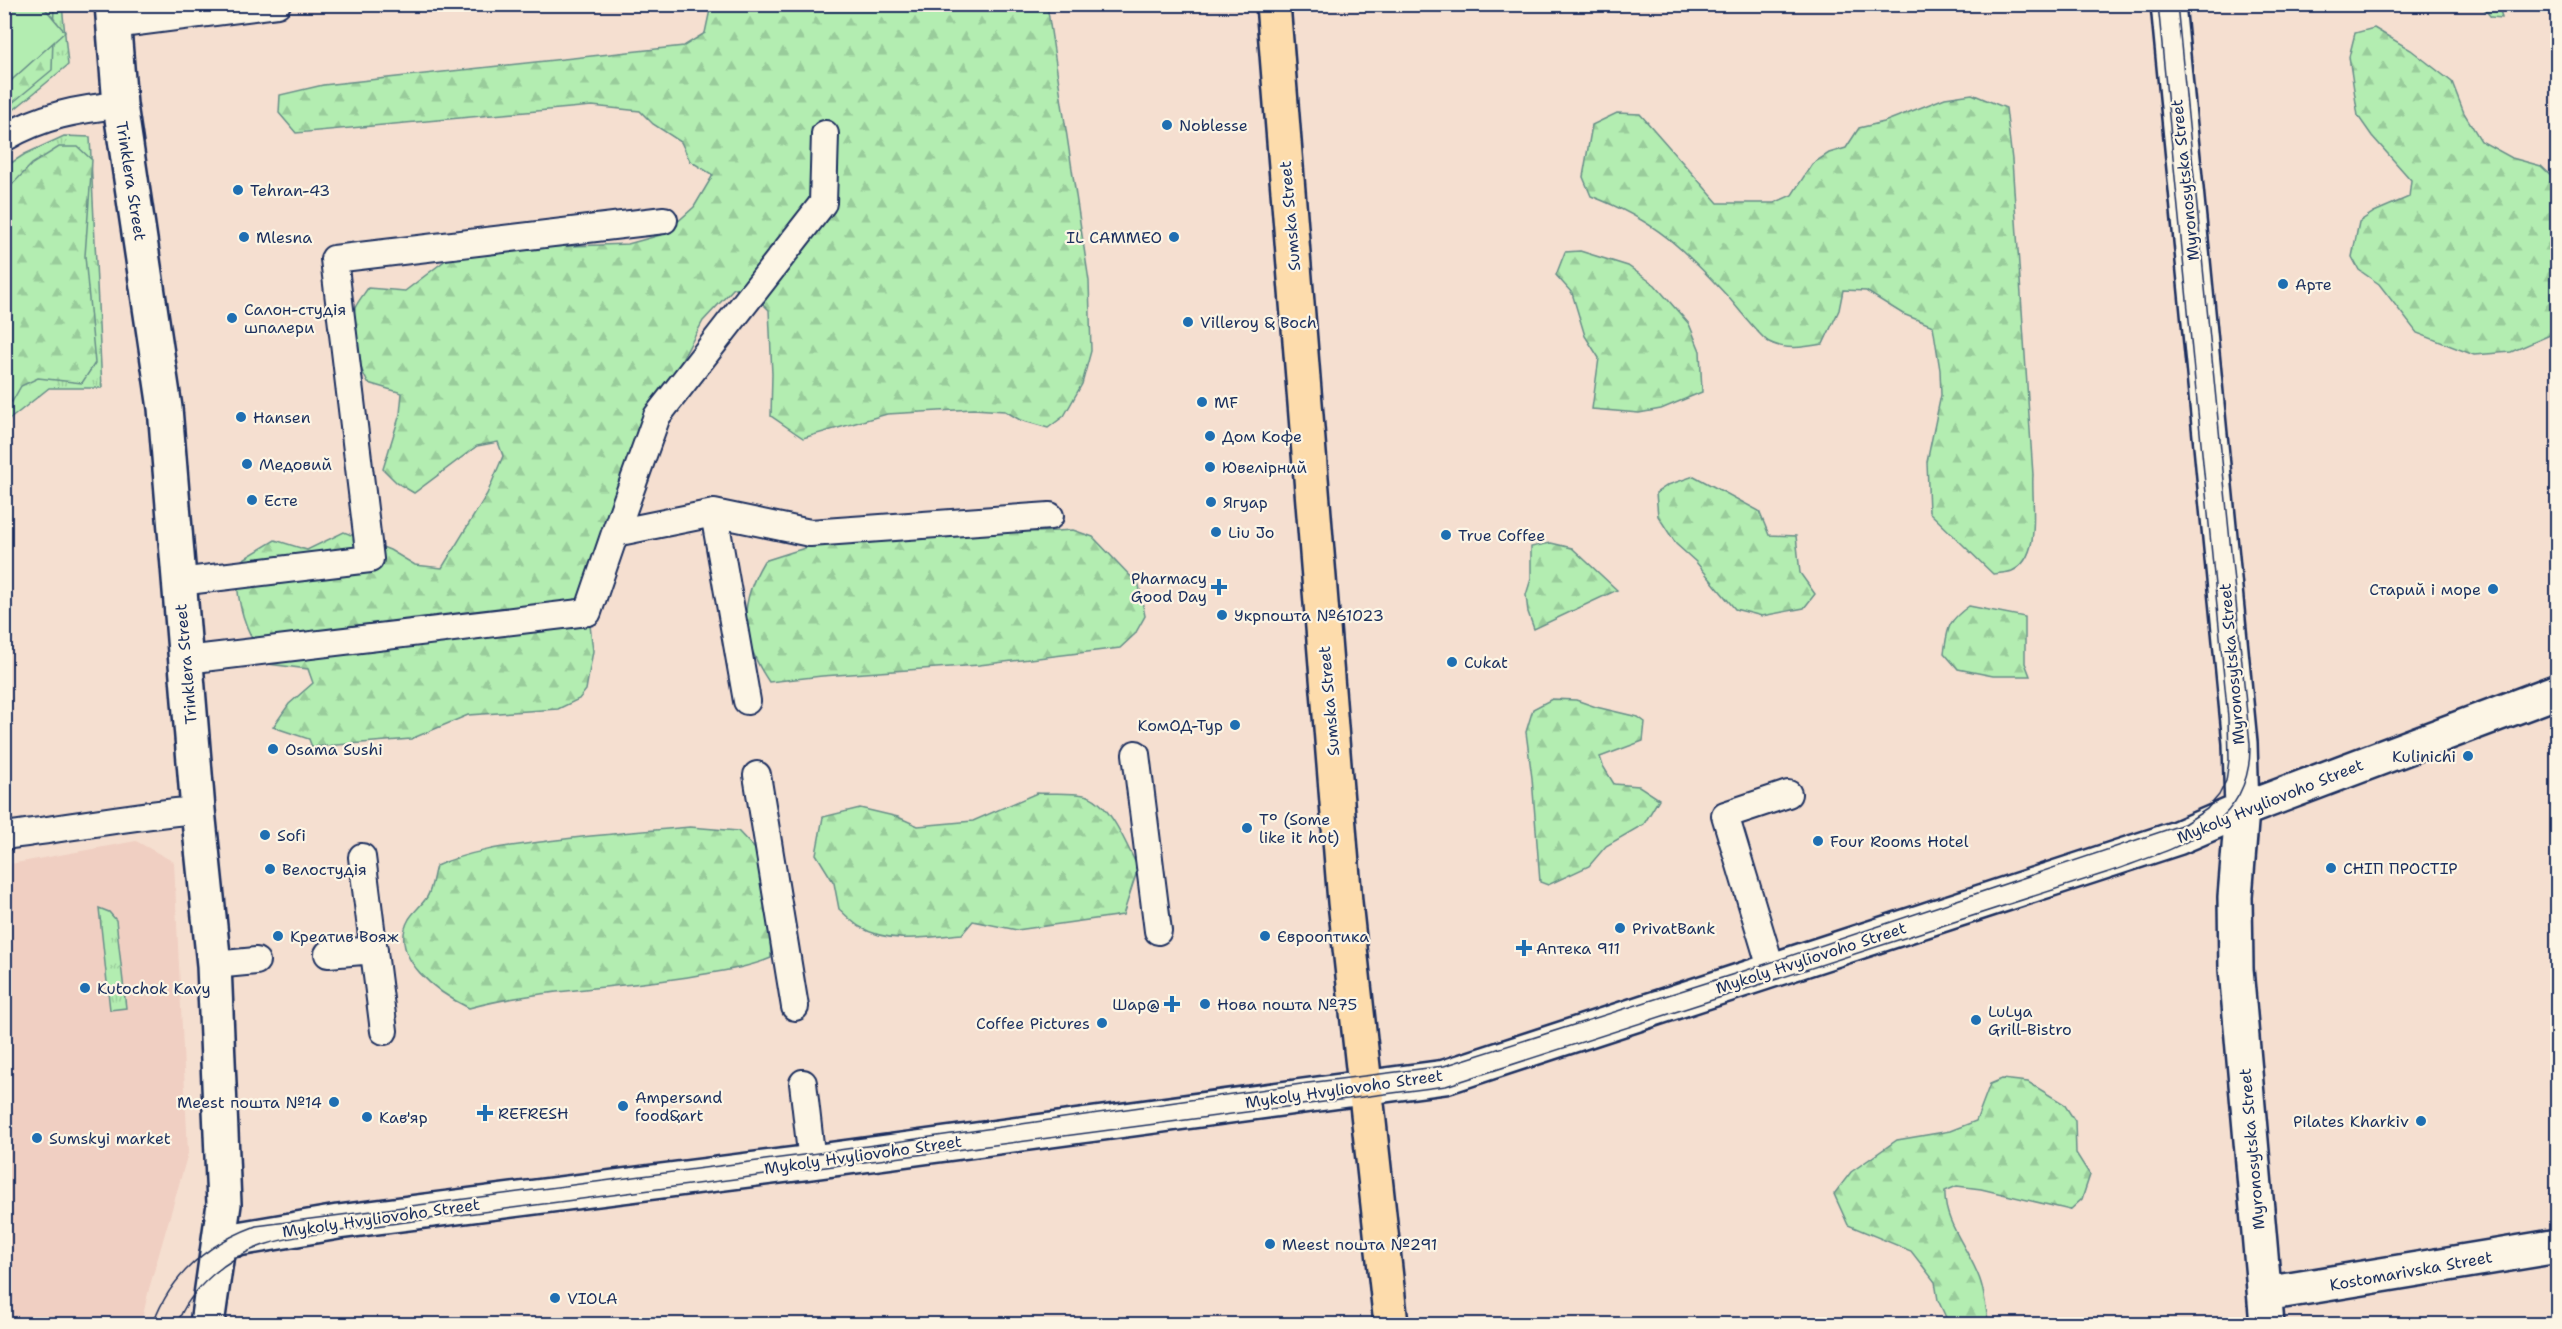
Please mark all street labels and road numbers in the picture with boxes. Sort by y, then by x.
street label: Myronosytska Street [2166,98,2204,262]
street label: Trinklera Street [111,120,151,242]
street label: Sumska Street [1275,160,1305,272]
street label: Myronosytska Street [2214,582,2250,746]
street label: Trinklera Street [170,603,202,725]
street label: Sumska Street [1314,645,1344,757]
street label: Mykoly Hvyliovoho Street [2174,754,2366,848]
street label: Mykoly Hvyliovoho Street [1713,917,1909,999]
street label: Mykoly Hvyliovoho Street [1244,1065,1444,1113]
street label: Myronosytska Street [2234,1067,2270,1231]
street label: Mykoly Hvyliovoho Street [763,1131,963,1179]
street label: Mykoly Hvyliovoho Street [281,1194,481,1242]
street label: Kostomarivska Street [2328,1246,2494,1296]

